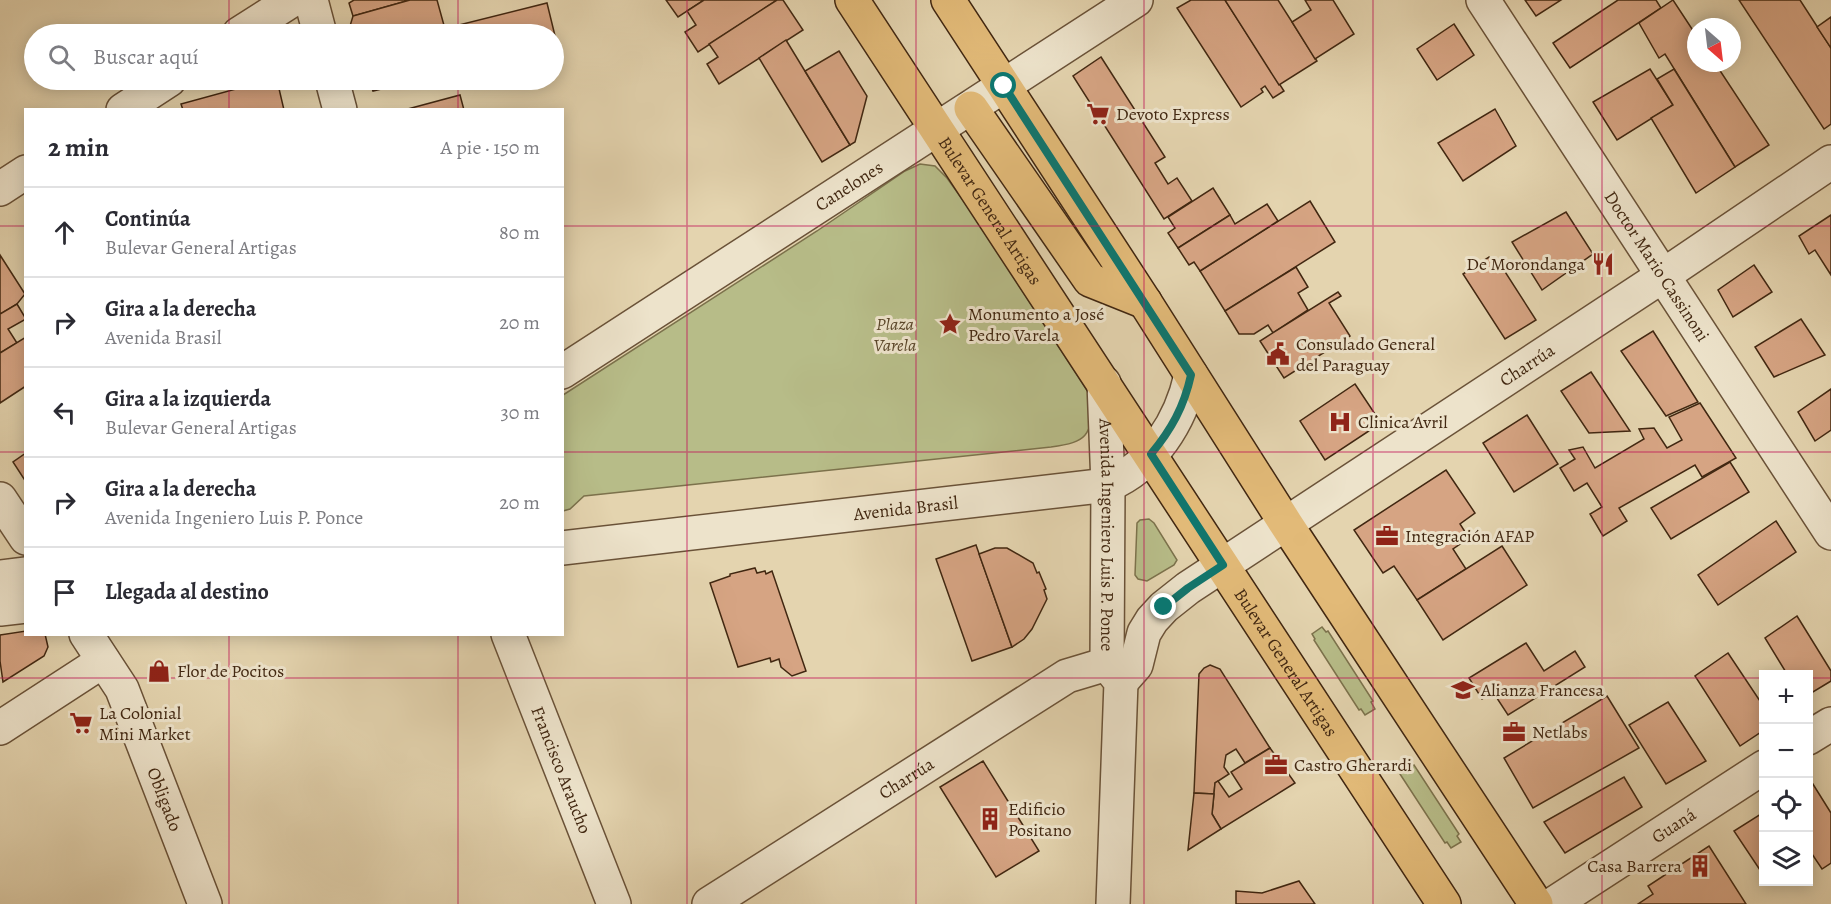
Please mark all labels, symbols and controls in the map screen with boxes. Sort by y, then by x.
north arrow [1687,18,1741,72]
search box [24,24,564,90]
icon: search [45,41,78,74]
text: Buscar aquí [93,42,199,72]
route start [990,72,1016,98]
supermarket icon: Devoto Express [1085,101,1111,127]
place label: Devoto Express [1116,102,1230,126]
text: 2 min [48,130,109,165]
street label: Bulevar General Artigas [933,132,1047,290]
text: A pie · 150 m [441,134,540,161]
street label: Canelones [810,155,887,217]
street label: Doctor Mario Cassinoni [1599,186,1715,346]
text: Continúa [105,204,191,234]
icon: ahead [48,216,81,249]
text: 80 m [499,219,540,246]
text: Bulevar General Artigas [105,234,297,261]
restaurant icon: De Morondanga [1590,251,1616,277]
place label: De Morondanga [1466,252,1586,276]
text: Gira a la derecha [105,294,256,324]
place label: Monumento a José Pedro Varela [968,302,1104,347]
icon: right [48,306,81,339]
text: 20 m [499,309,540,336]
place icon: Monumento a José Pedro Varela [937,311,963,337]
park label: Plaza Varela [874,312,916,357]
text: Avenida Brasil [105,324,222,351]
place label: Consulado General del Paraguay [1296,332,1435,377]
street label: Charrúa [1495,338,1560,392]
public building icon: Consulado General del Paraguay [1265,341,1291,367]
text: Gira a la izquierda [105,384,271,414]
icon: left [48,396,81,429]
text: 30 m [500,399,540,426]
hospital icon: Clinica Avril [1327,409,1353,435]
place label: Clinica Avril [1358,410,1448,434]
text: Bulevar General Artigas [105,414,297,441]
street label: Avenida Ingeniero Luis P. Ponce [1093,417,1120,651]
text: Gira a la derecha [105,474,256,504]
icon: right [48,486,81,519]
text: 20 m [499,489,540,516]
street label: Avenida Brasil [851,490,960,526]
text: Avenida Ingeniero Luis P. Ponce [105,504,363,531]
office icon: Integración AFAP [1374,523,1400,549]
place label: Integración AFAP [1405,524,1534,548]
icon: arrive [48,576,81,609]
text: Llegada al destino [105,577,269,607]
street label: Bulevar General Artigas [1228,584,1343,741]
route end [1150,593,1176,619]
shop icon: Flor de Pocitos [146,658,172,684]
place label: Flor de Pocitos [177,659,284,683]
map controls [1759,670,1813,886]
button: + [1759,670,1813,724]
school or university icon: Alianza Francesa [1450,677,1476,703]
place label: Alianza Francesa [1480,678,1605,702]
place label: La Colonial Mini Market [99,701,191,746]
street label: Francisco Araucho [526,703,597,837]
supermarket icon: La Colonial Mini Market [68,710,94,736]
office icon: Netlabs [1501,719,1527,745]
place label: Netlabs [1532,720,1588,744]
button: − [1759,724,1813,778]
street label: Charrúa [874,751,939,805]
office icon: Castro Gherardi [1263,752,1289,778]
place label: Castro Gherardi [1294,753,1412,777]
street label: Obligado [141,764,188,835]
button: locate [1759,778,1813,832]
place label: Edificio Positano [1008,797,1072,842]
street label: Guaná [1647,802,1701,849]
building icon: Edificio Positano [977,806,1003,832]
button: layers [1759,832,1813,886]
building icon: Casa Barrera [1687,853,1713,879]
place label: Casa Barrera [1587,854,1683,878]

